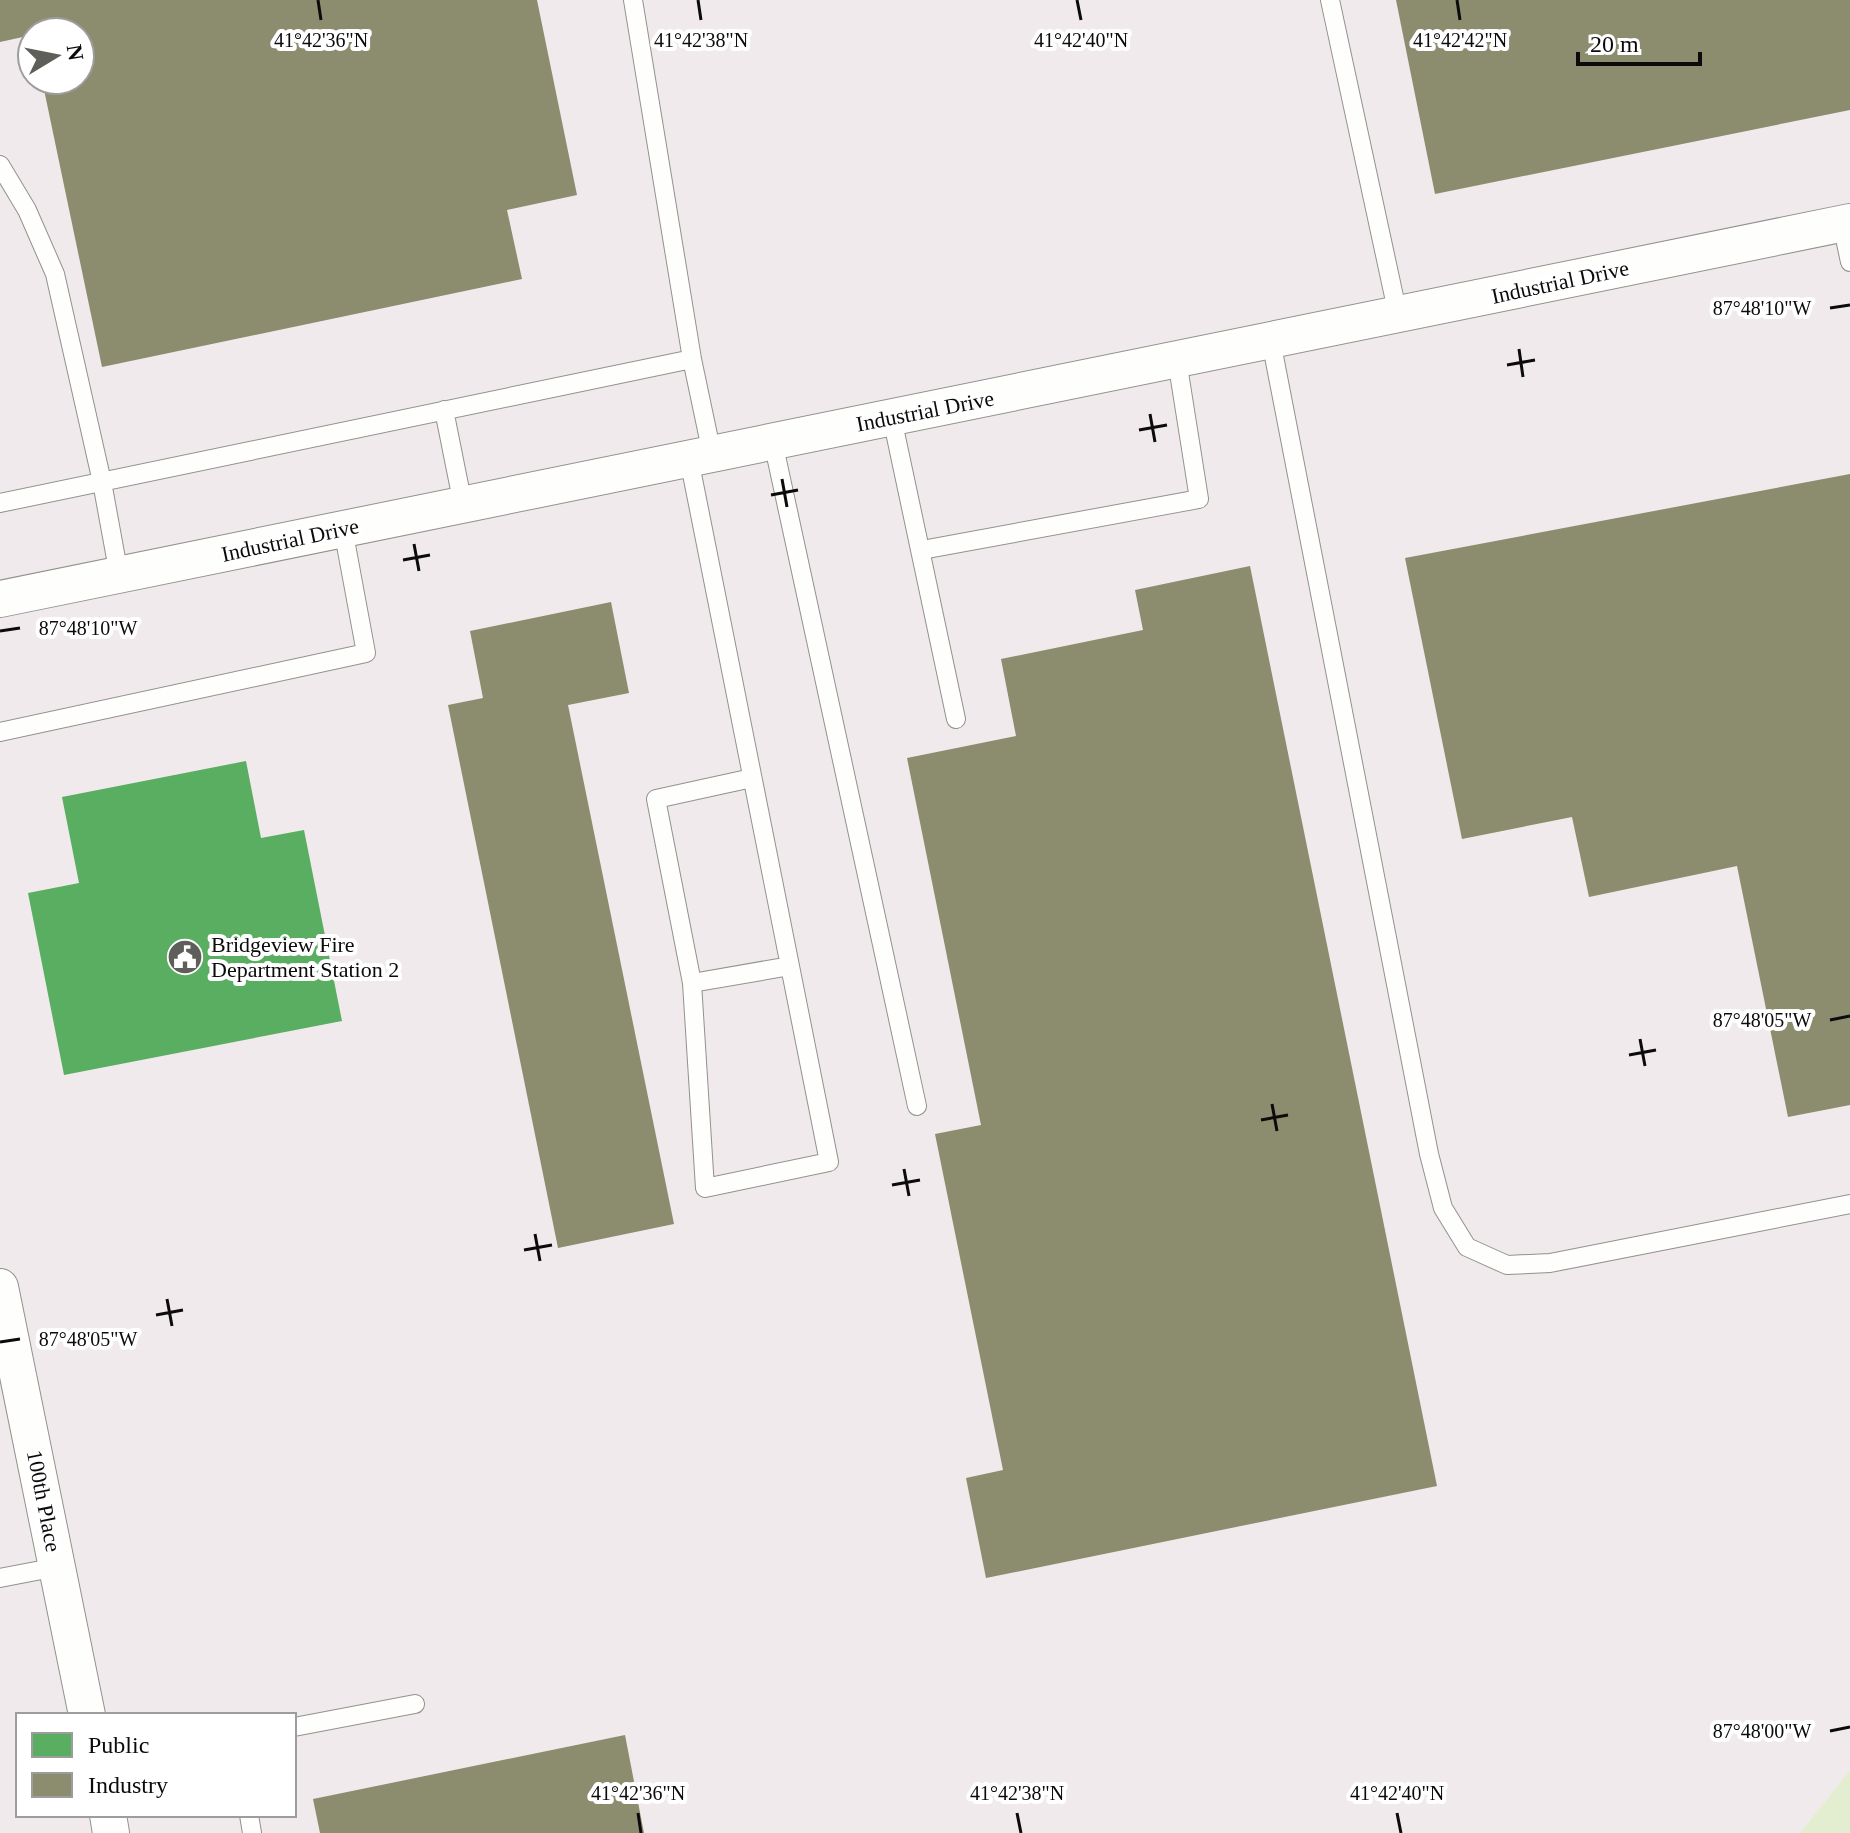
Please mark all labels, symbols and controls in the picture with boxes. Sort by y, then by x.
north arrow [16,16,96,96]
scale bar [1578,16,1700,66]
text: 41°42'36"N [274,29,368,51]
text: 41°42'38"N [654,29,748,51]
text: 41°42'40"N [1034,29,1128,51]
text: 41°42'42"N [1413,29,1507,51]
text: 20 m [1590,31,1639,57]
text: N [62,43,89,63]
street label: Industrial Drive [1489,255,1631,309]
text: 87°48'10"W [1713,297,1811,319]
street label: Industrial Drive [854,385,996,437]
street label: Industrial Drive [219,513,361,567]
text: 87°48'10"W [39,617,137,639]
place label: Bridgeview Fire Department Station 2 [211,932,399,982]
public building icon: Bridgeview Fire Department Station 2 [166,938,204,976]
text: 87°48'05"W [1713,1009,1811,1031]
text: 87°48'05"W [39,1328,137,1350]
street label: 100th Place [22,1448,66,1554]
legend [16,1713,296,1817]
text: 87°48'00"W [1713,1720,1811,1742]
text: Public [88,1732,149,1758]
text: Industry [88,1772,168,1798]
text: 41°42'36"N [591,1782,685,1804]
text: 41°42'38"N [970,1782,1064,1804]
text: 41°42'40"N [1350,1782,1444,1804]

